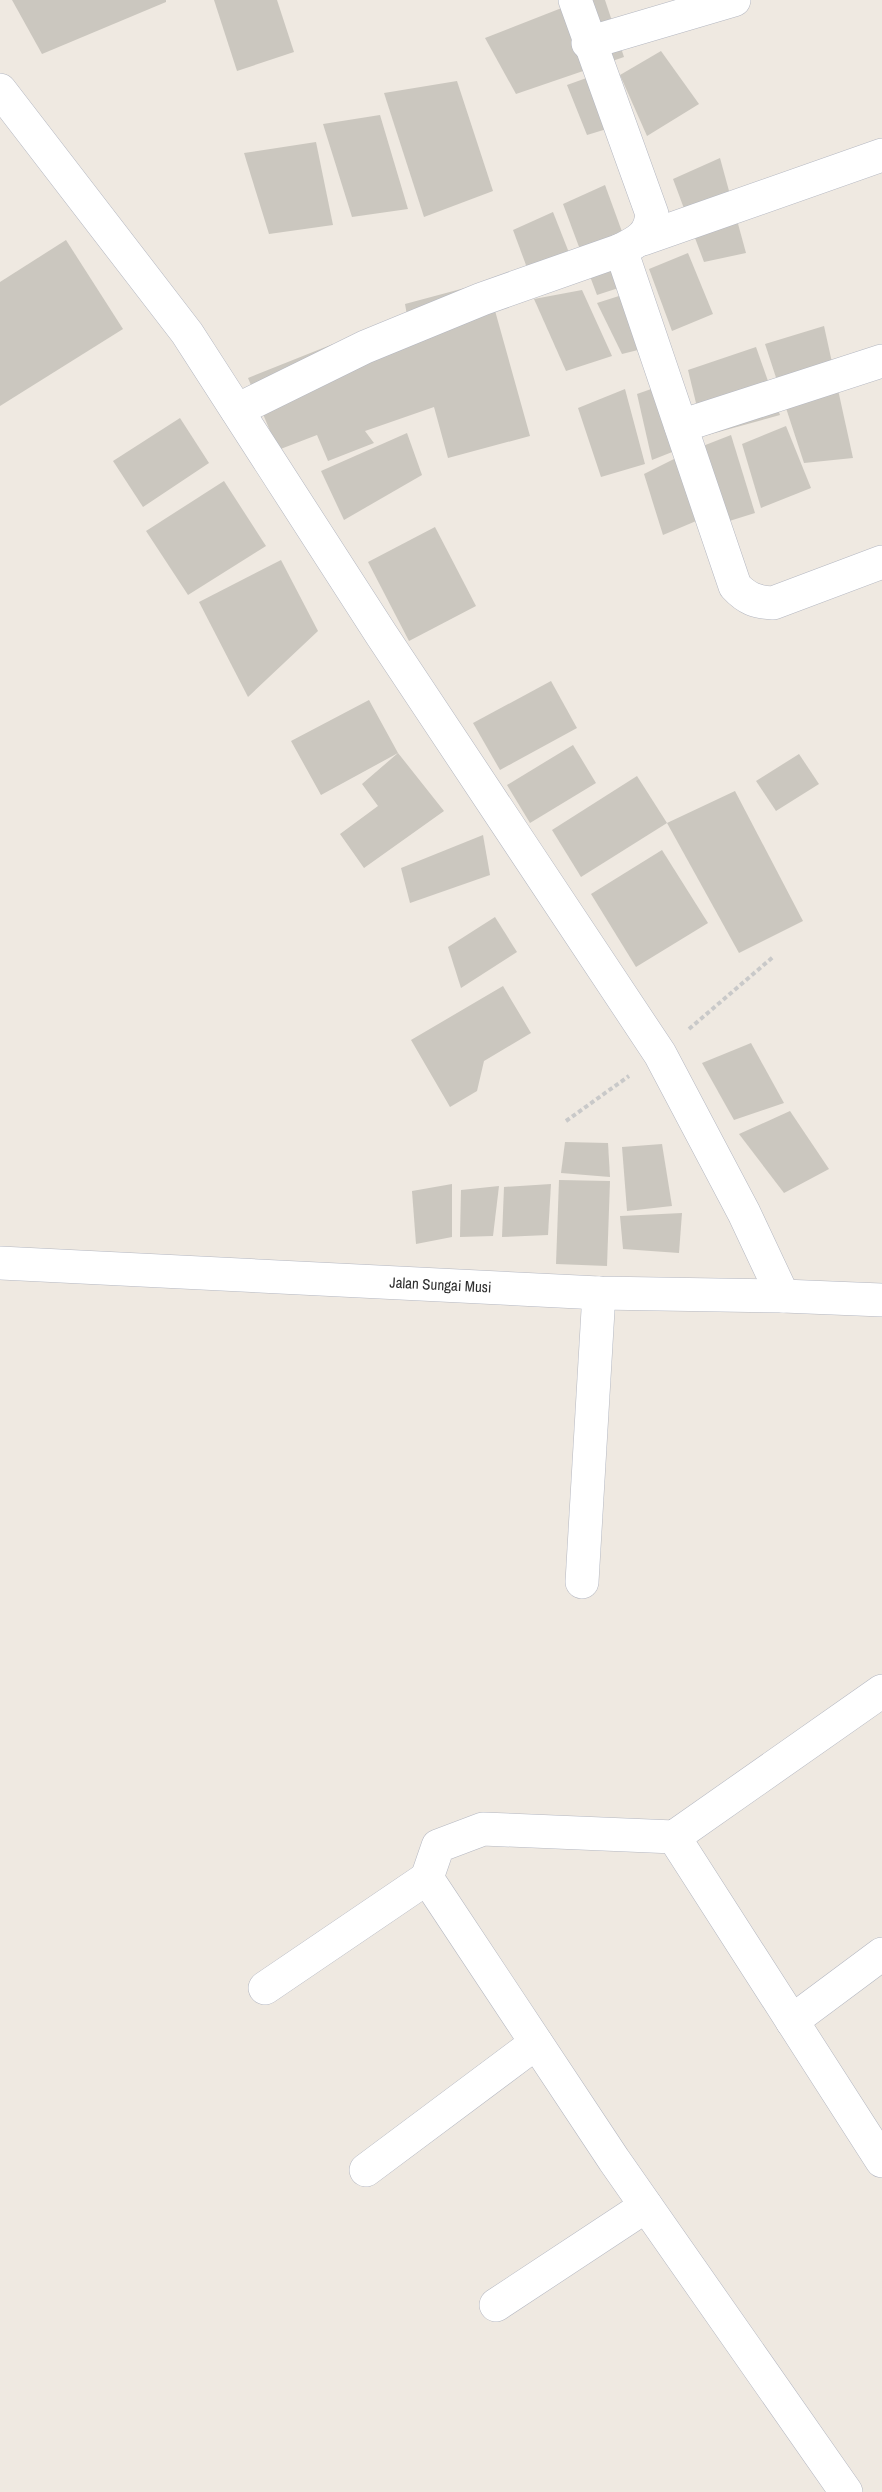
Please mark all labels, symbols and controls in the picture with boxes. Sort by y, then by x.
street label: Jalan Sungai Musi [389,1272,492,1298]

